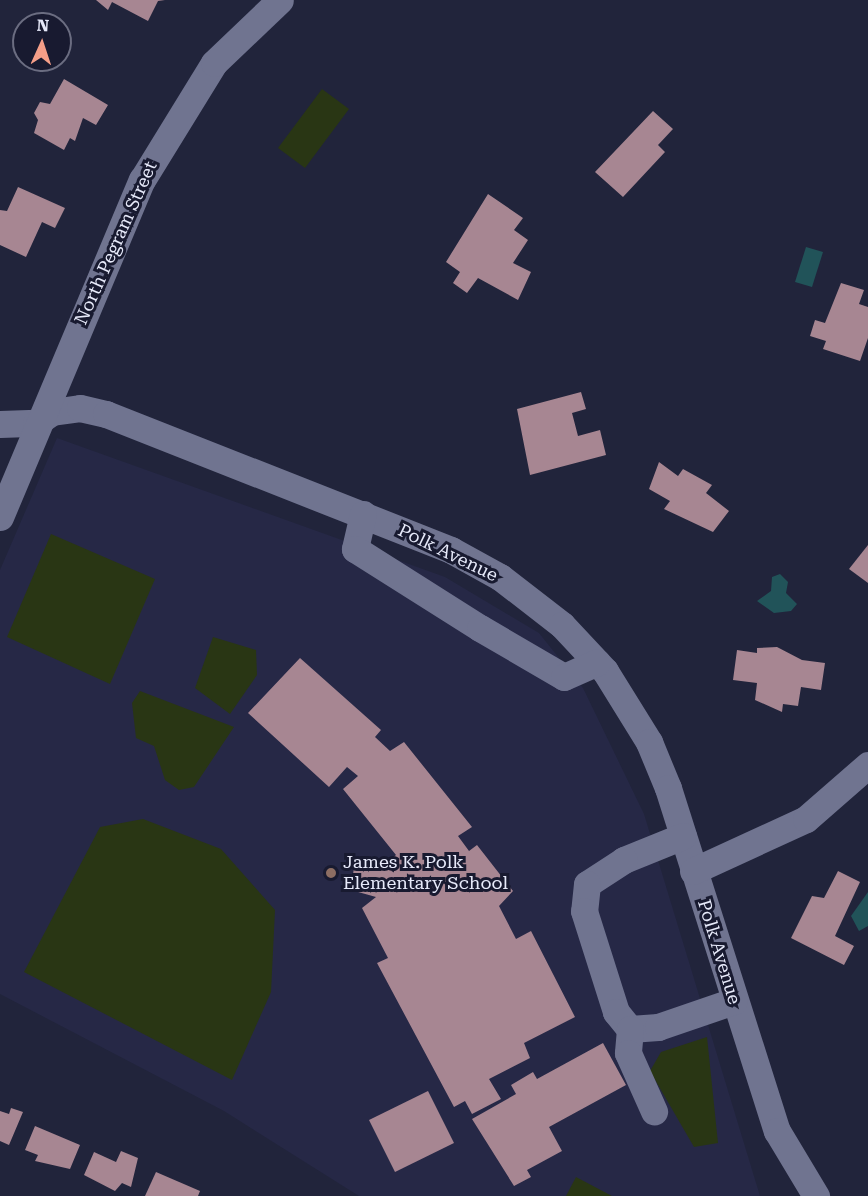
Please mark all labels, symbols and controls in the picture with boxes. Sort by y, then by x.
north arrow [12,12,72,72]
text: N [36,16,50,35]
street label: North Pegram Street [70,158,162,328]
street label: Polk Avenue [395,520,501,586]
place label: James K. Polk Elementary School [343,852,508,894]
marker: James K. Polk Elementary School [324,866,338,880]
street label: Polk Avenue [693,897,745,1007]

